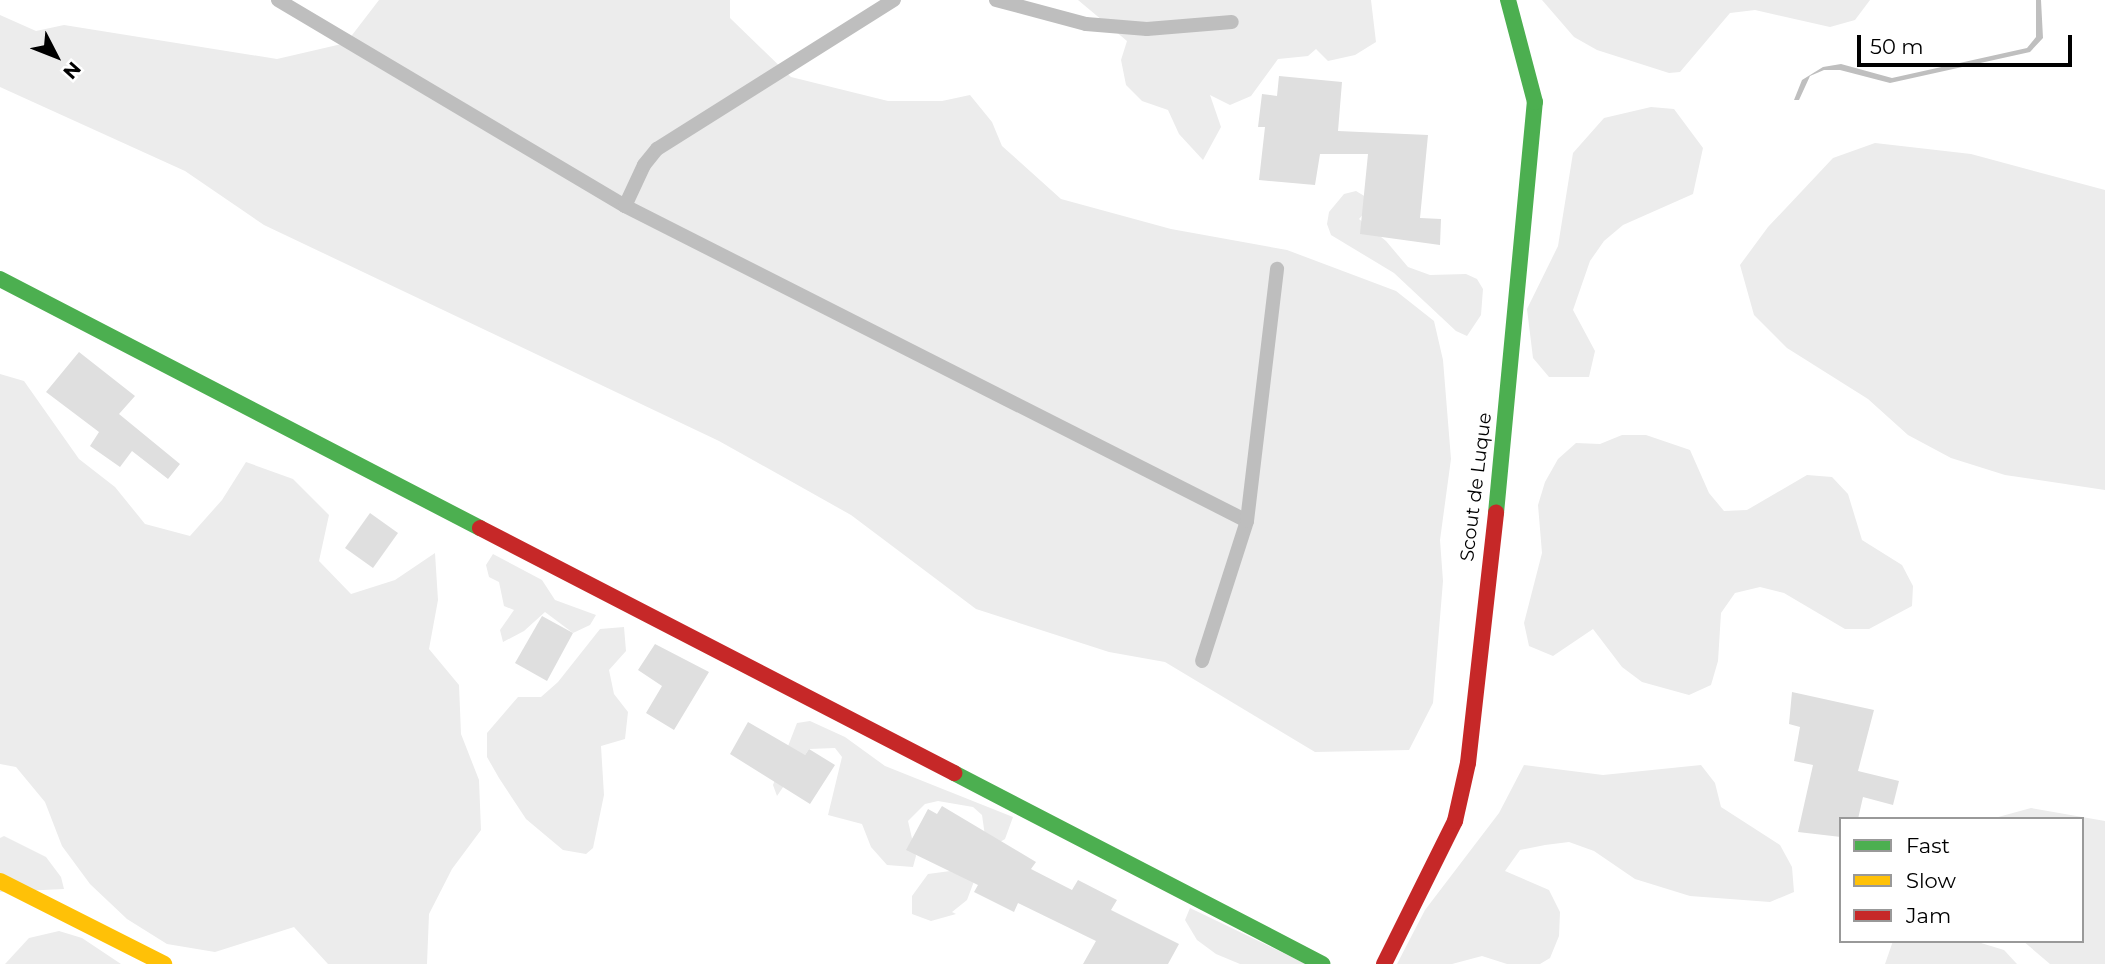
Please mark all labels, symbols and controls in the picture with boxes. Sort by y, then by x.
north arrow [21,21,91,91]
scale bar [1860,21,2075,65]
text: 50 m [1870,34,1924,59]
text: N [58,57,86,84]
street label: Scout de Luque [1456,411,1496,563]
legend [1839,817,2084,943]
text: Fast [1906,833,1950,858]
text: Slow [1906,868,1956,893]
text: Jam [1906,903,1951,928]

